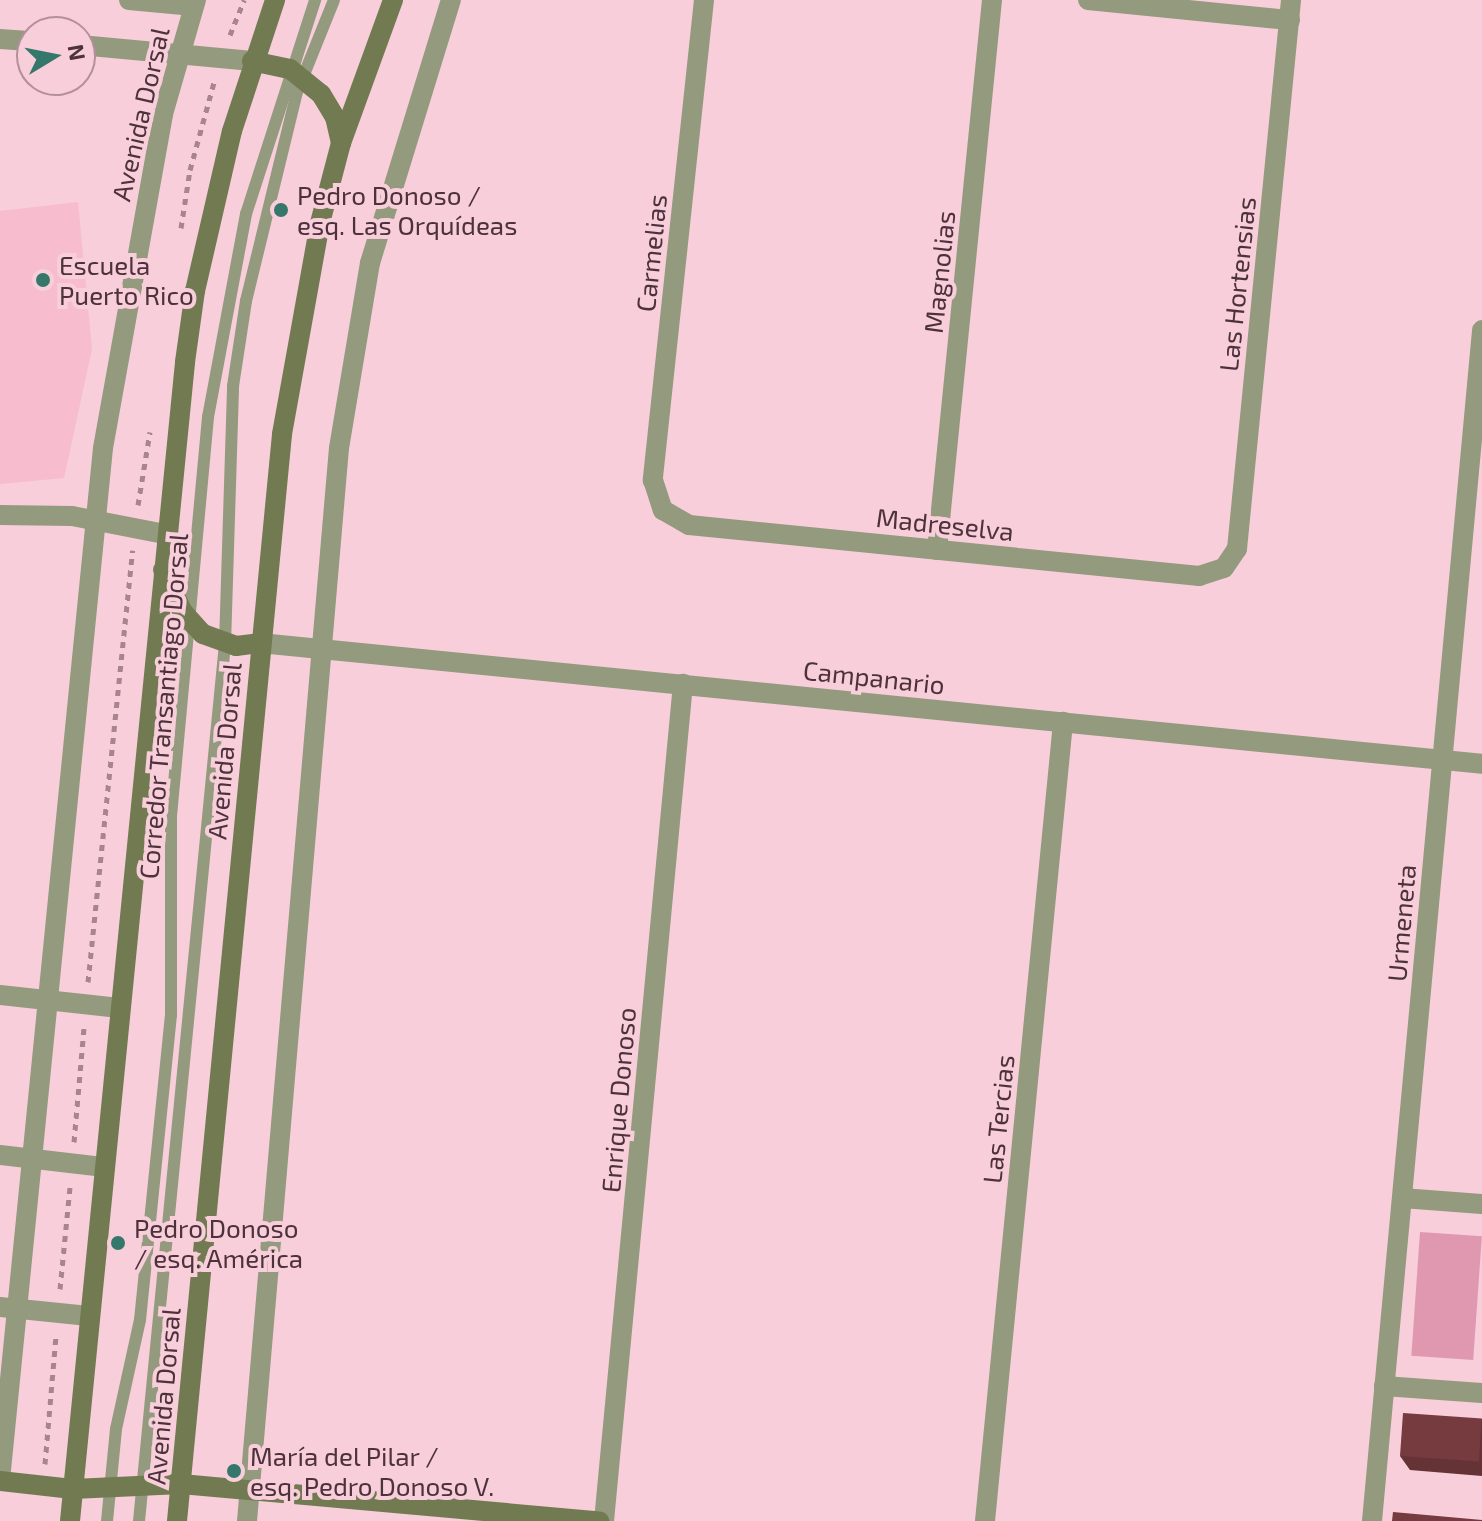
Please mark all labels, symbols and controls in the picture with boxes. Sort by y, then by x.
north arrow [16,16,96,96]
street label: Avenida Dorsal [105,24,175,204]
text: N [63,42,92,62]
place label: Pedro Donoso / esq. Las Orquídeas [297,179,517,240]
street label: Carmelias [629,193,673,313]
street label: Las Hortensias [1212,195,1262,373]
marker: Pedro Donoso / esq. Las Orquídeas [272,201,290,219]
street label: Magnolias [917,209,961,335]
place label: Escuela Puerto Rico [59,249,194,310]
marker: Escuela Puerto Rico [34,271,52,289]
street label: Madreselva [875,501,1015,547]
street label: Corredor Transantiago Dorsal [132,531,194,881]
street label: Campanario [802,654,946,700]
street label: Avenida Dorsal [201,661,247,841]
street label: Urmeneta [1380,863,1422,983]
street label: Enrique Donoso [594,1006,642,1194]
street label: Las Tercias [976,1053,1020,1185]
place label: Pedro Donoso / esq. América [134,1212,304,1274]
marker: Pedro Donoso / esq. América [109,1234,127,1252]
street label: Avenida Dorsal [140,1306,186,1486]
place label: María del Pilar / esq. Pedro Donoso V. [250,1440,495,1502]
marker: María del Pilar / esq. Pedro Donoso V. [225,1462,243,1480]

